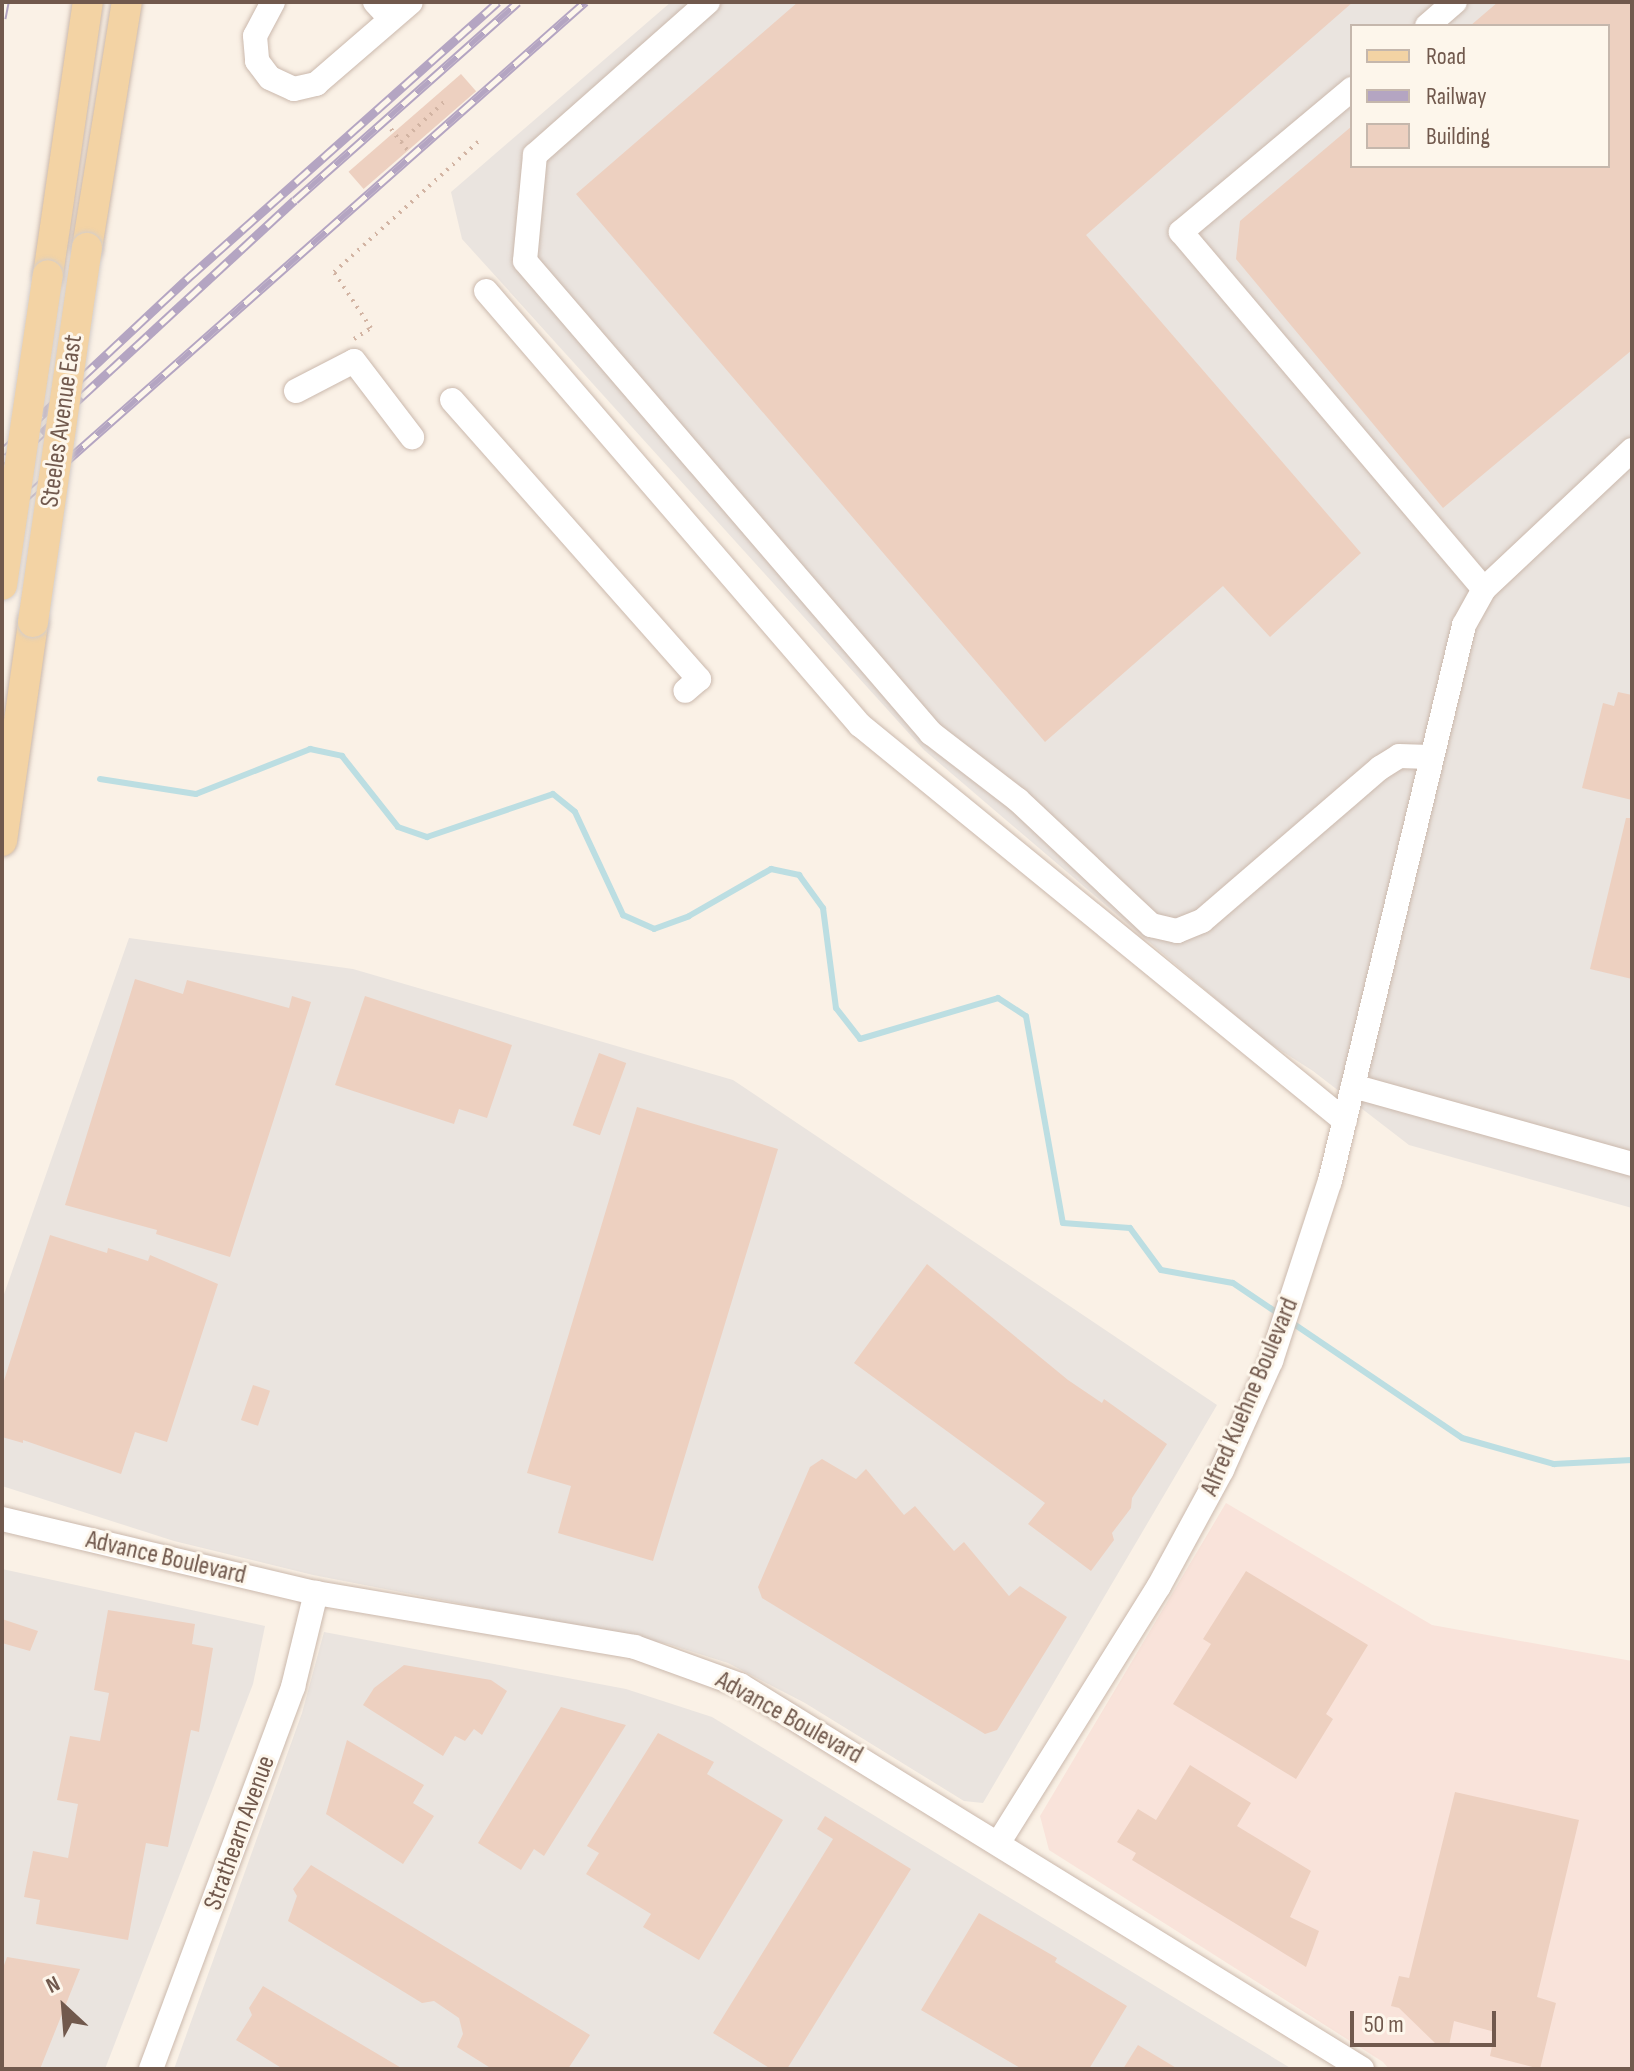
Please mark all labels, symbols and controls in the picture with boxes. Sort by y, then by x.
legend [1350,24,1610,168]
text: Road [1426,42,1466,71]
text: Railway [1426,82,1486,111]
text: Building [1426,122,1490,151]
street label: Steeles Avenue East [34,333,90,509]
street label: Alfred Kuehne Boulevard [1194,1293,1306,1501]
street label: Advance Boulevard [83,1524,249,1592]
street label: Advance Boulevard [710,1665,868,1771]
street label: Strathearn Avenue [198,1752,282,1914]
north arrow [24,1967,104,2047]
text: N [42,1970,64,2000]
scale bar [1354,1995,1500,2045]
text: 50 m [1364,2010,1404,2039]

